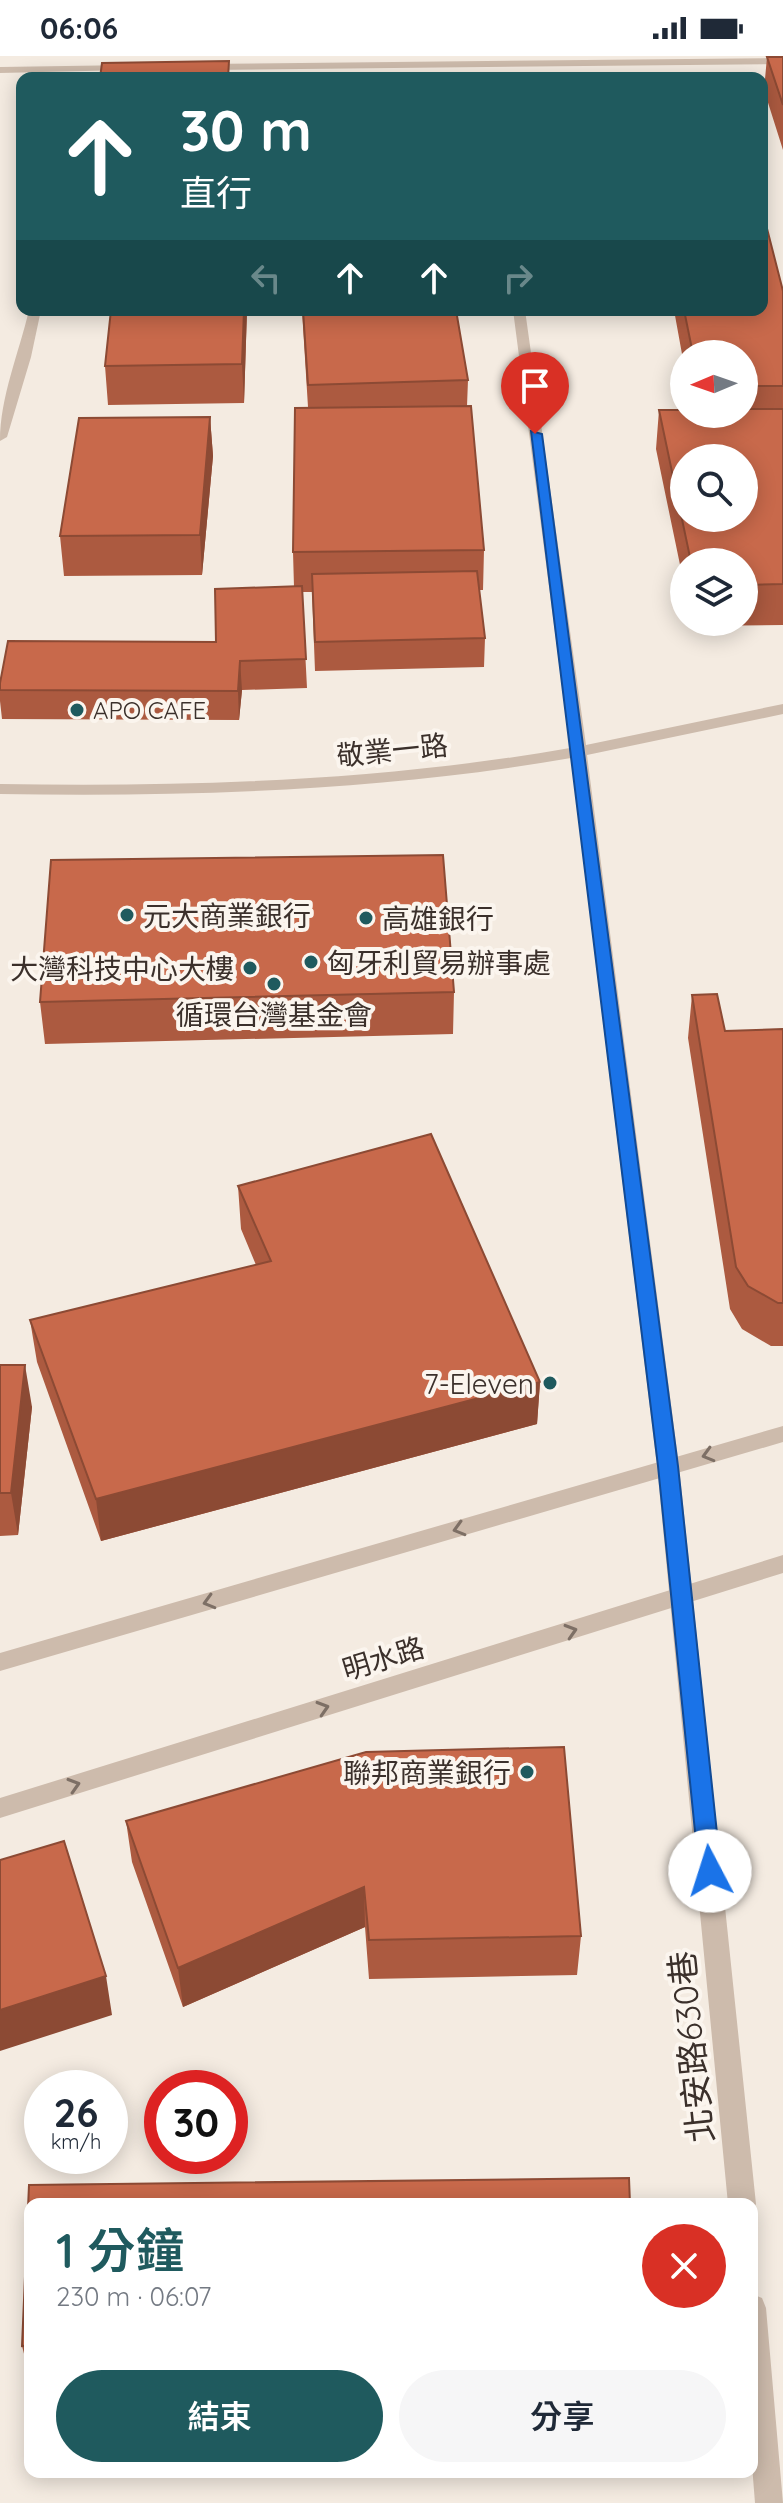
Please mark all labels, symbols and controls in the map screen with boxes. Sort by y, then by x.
text: 06:06 [40,9,118,47]
text: 30 m [180,95,312,165]
icon: ahead [48,104,152,208]
text: 直行 [180,170,252,215]
icon: left [244,256,288,300]
icon: ahead [328,256,372,300]
icon: ahead [412,256,456,300]
icon: right [496,256,540,300]
north arrow [670,340,758,428]
map controls [670,340,758,636]
pin [501,352,569,434]
icon: arrive [513,364,557,408]
button: search [670,444,758,532]
button: layers [670,548,758,636]
place label: APO CAFE [93,695,206,725]
marker: APO CAFE [68,701,86,719]
street label: 敬業一路 [334,727,450,773]
place label: 元大商業銀行 [143,898,311,933]
place label: 高雄銀行 [382,901,494,936]
marker: 元大商業銀行 [118,906,136,924]
marker: 高雄銀行 [357,909,375,927]
place label: 匈牙利貿易辦事處 [327,945,551,980]
place label: 大灣科技中心大樓 [10,951,234,986]
marker: 匈牙利貿易辦事處 [302,953,320,971]
marker: 大灣科技中心大樓 [241,959,259,977]
marker: 循環台灣基金會 [265,975,283,993]
place label: 循環台灣基金會 [176,997,372,1032]
place label: 7-Eleven [424,1366,534,1401]
marker: 7-Eleven [541,1374,559,1392]
one-way arrow [701,1446,715,1462]
one-way arrow [452,1520,466,1536]
one-way arrow [202,1592,216,1609]
one-way arrow [563,1624,577,1640]
street label: 明水路 [338,1629,428,1687]
one-way arrow [315,1701,329,1717]
place label: 聯邦商業銀行 [343,1755,511,1790]
marker: 聯邦商業銀行 [518,1763,536,1781]
one-way arrow [67,1778,81,1794]
position arrow [668,1829,752,1913]
street label: 北安路630巷 [660,1949,722,2145]
speed limit sign: 30 [144,2070,248,2174]
text: 26 [54,2087,98,2137]
text: km/h [51,2129,101,2154]
text: 1 分鐘 [56,2220,184,2280]
button: close [642,2224,726,2308]
text: 230 m · 06:07 [56,2280,211,2313]
button: 結束 [56,2370,383,2462]
button: 分享 [399,2370,726,2462]

